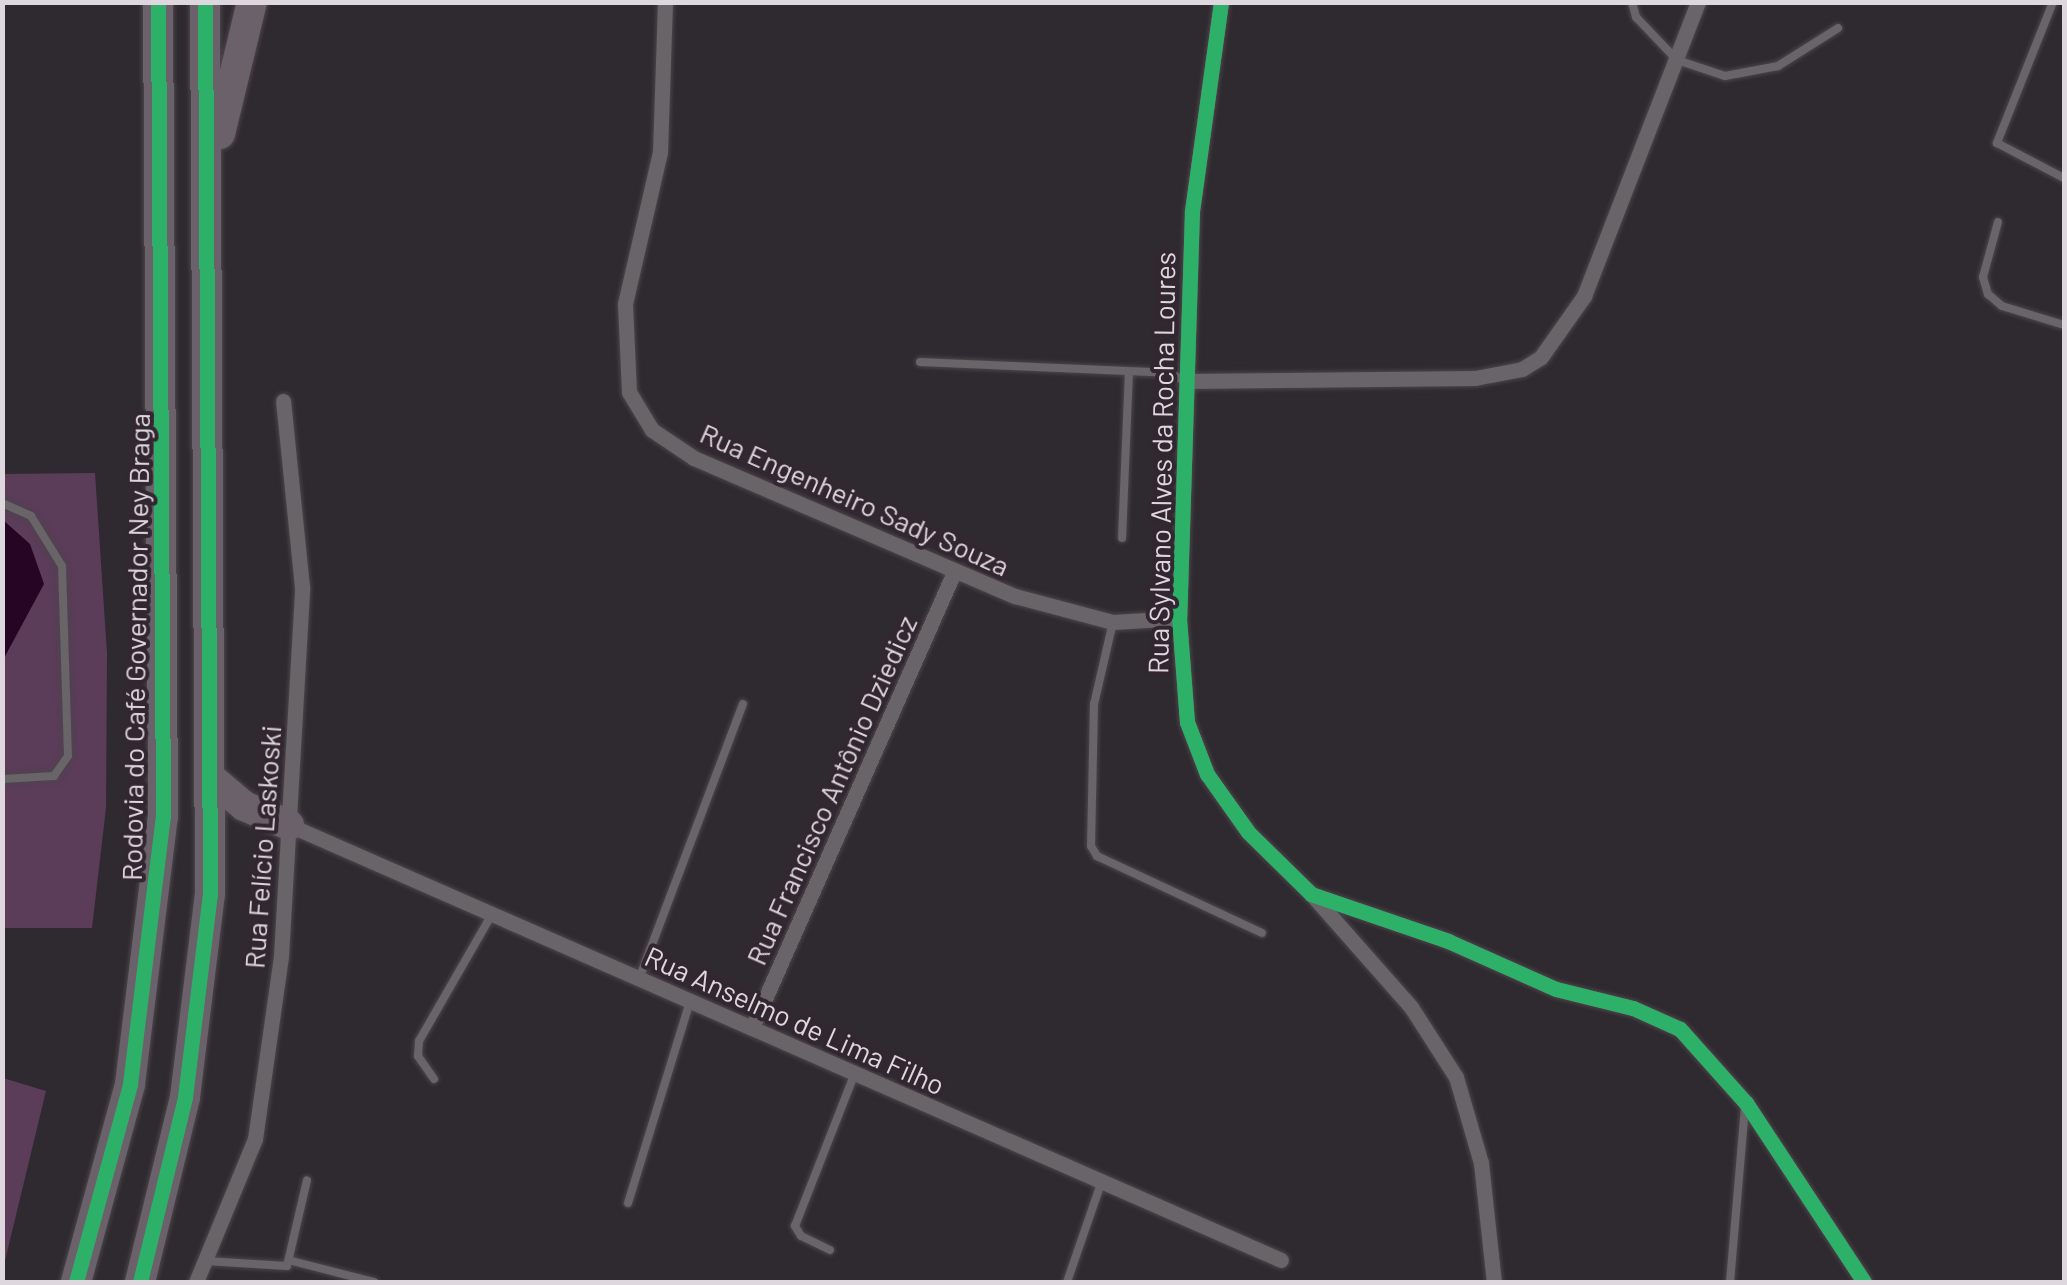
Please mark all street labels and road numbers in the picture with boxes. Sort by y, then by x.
street label: Rua Sylvano Alves da Rocha Loures [1141,252,1181,674]
street label: Rodovia do Café Governador Ney Braga [114,413,156,881]
street label: Rua Engenheiro Sady Souza [695,416,1015,582]
street label: Rua Francisco Antônio Dziedicz [739,610,923,970]
street label: Rua Felício Laskoski [237,724,287,970]
street label: Rua Anselmo de Lima Filho [640,939,950,1101]

